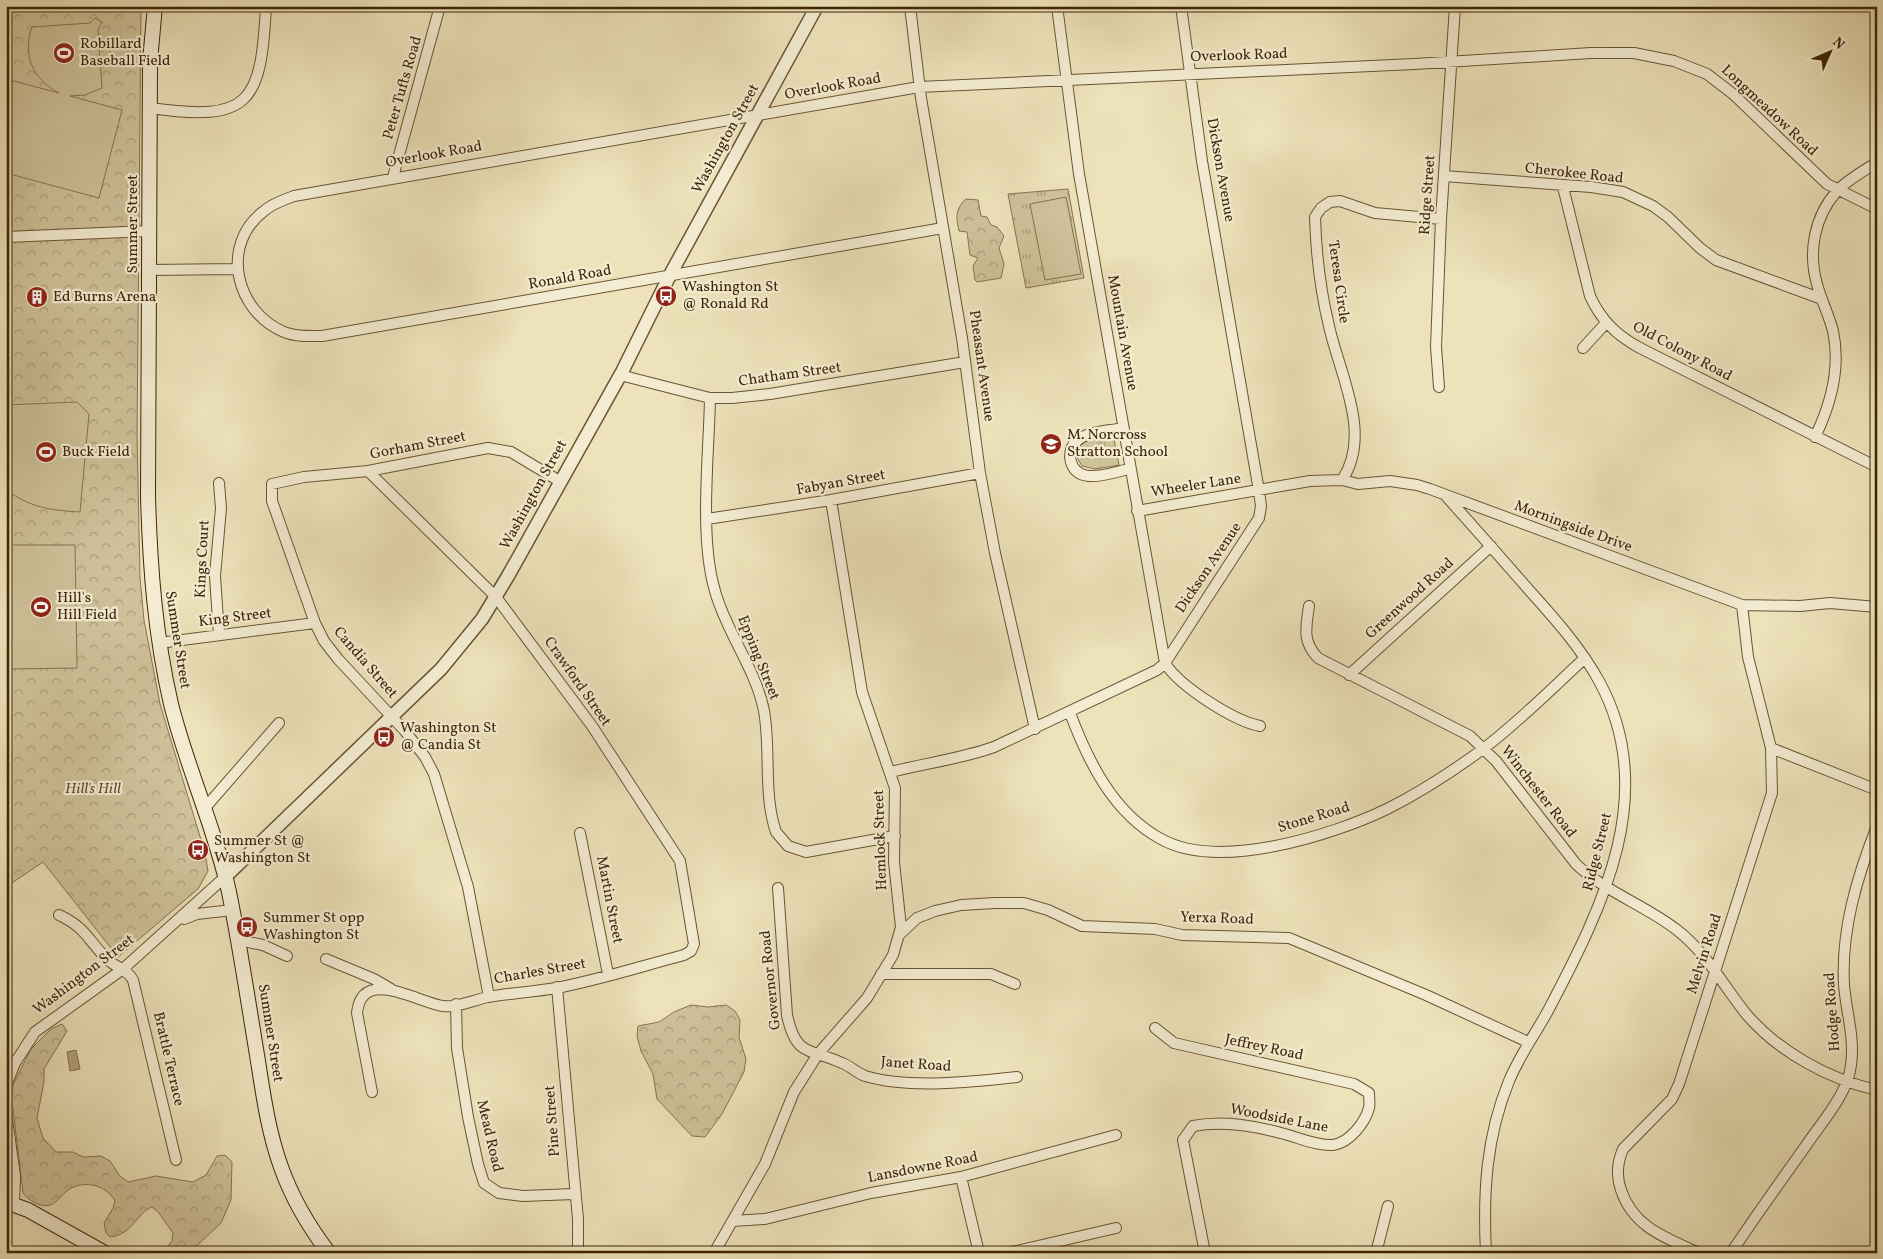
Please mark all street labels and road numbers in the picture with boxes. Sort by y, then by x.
street label: Peter Tufts Road [378,34,428,142]
street label: Overlook Road [1190,44,1288,68]
street label: Longmeadow Road [1716,61,1822,161]
street label: Overlook Road [783,68,883,106]
street label: Washington Street [687,80,765,198]
street label: Dickson Avenue [1201,116,1239,224]
street label: Overlook Road [384,136,484,174]
street label: Ridge Street [1415,154,1441,236]
street label: Cherokee Road [1524,158,1624,190]
street label: Summer Street [123,174,144,274]
street label: Teresa Circle [1322,239,1354,325]
street label: Ronald Road [527,260,613,296]
street label: Mountain Avenue [1101,273,1143,393]
street label: Pheasant Avenue [963,309,999,423]
street label: Old Colony Road [1629,317,1735,387]
street label: Chatham Street [737,357,843,393]
street label: Gorham Street [368,426,468,466]
street label: Washington Street [495,436,573,554]
street label: Fabyan Street [795,465,887,501]
street label: Wheeler Lane [1149,469,1243,503]
street label: Morningside Drive [1511,496,1635,558]
street label: Dickson Avenue [1171,518,1247,618]
street label: Kings Court [190,519,216,599]
street label: Greenwood Road [1361,554,1459,644]
street label: Summer Street [159,589,195,691]
street label: King Street [197,603,273,633]
street label: Epping Street [731,613,785,703]
street label: Candia Street [328,623,402,703]
street label: Crawford Street [538,633,616,731]
street label: Winchester Road [1495,741,1581,843]
street label: Hemlock Street [869,789,893,891]
street label: Stone Road [1275,797,1353,839]
street label: Ridge Street [1578,810,1618,894]
street label: Martin Street [590,854,628,946]
street label: Yerxa Road [1180,907,1254,931]
street label: Melvin Road [1682,911,1728,997]
street label: Governor Road [755,929,787,1031]
street label: Washington Street [29,930,139,1020]
street label: Charles Street [492,954,588,990]
street label: Hodge Road [1820,972,1846,1052]
street label: Summer Street [252,982,288,1084]
street label: Brattle Terrace [147,1010,189,1108]
street label: Jeffrey Road [1223,1029,1305,1067]
street label: Janet Road [880,1052,952,1078]
street label: Pine Street [540,1085,566,1157]
street label: Mead Road [470,1098,508,1174]
street label: Woodside Lane [1228,1099,1330,1139]
street label: Lansdowne Road [866,1147,980,1189]

